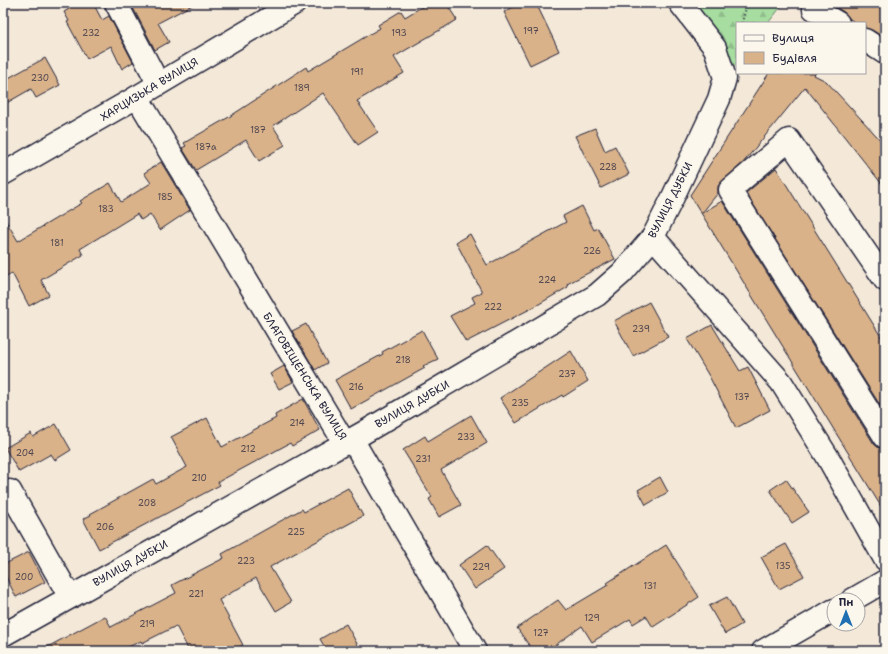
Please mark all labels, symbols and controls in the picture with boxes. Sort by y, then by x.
legend [736,22,866,74]
house number: 197 [523,25,539,37]
house number: 232 [82,27,100,39]
house number: 193 [391,27,407,39]
text: Вулиця [772,30,814,46]
text: Будівля [772,50,817,66]
street label: ХАРЦИЗЬКА ВУЛИЦЯ [98,54,201,125]
house number: 191 [350,66,364,78]
house number: 230 [31,72,49,84]
house number: 189 [294,82,310,94]
house number: 187 [250,124,266,136]
house number: 187а [195,141,217,153]
street label: ВУЛИЦЯ ДУБКИ [645,159,696,241]
house number: 228 [599,161,617,173]
house number: 185 [157,191,173,203]
house number: 183 [98,203,114,215]
house number: 181 [50,237,64,249]
house number: 226 [583,245,601,257]
house number: 224 [538,274,556,286]
house number: 222 [484,301,502,313]
street label: БЛАГОВІЩЕНСЬКА ВУЛИЦЯ [259,310,350,443]
house number: 239 [632,323,650,335]
house number: 218 [395,354,411,366]
house number: 237 [558,368,576,380]
street label: ВУЛИЦЯ ДУБКИ [372,377,452,432]
house number: 216 [348,381,364,393]
house number: 137 [734,391,750,403]
house number: 235 [511,397,529,409]
house number: 214 [289,417,305,429]
house number: 233 [457,431,475,443]
house number: 212 [240,443,256,455]
house number: 204 [16,447,34,459]
house number: 231 [415,453,431,465]
house number: 210 [191,472,207,484]
house number: 208 [138,497,156,509]
house number: 206 [96,521,114,533]
house number: 225 [287,526,305,538]
street label: ВУЛИЦЯ ДУБКИ [90,537,171,590]
house number: 223 [237,555,255,567]
house number: 135 [776,560,790,572]
house number: 229 [472,561,490,573]
house number: 200 [15,571,33,583]
house number: 131 [644,580,656,592]
house number: 221 [188,588,204,600]
north arrow [826,592,866,632]
text: Пн [839,595,853,610]
house number: 129 [584,612,600,624]
house number: 219 [139,618,155,630]
house number: 127 [533,627,549,639]

